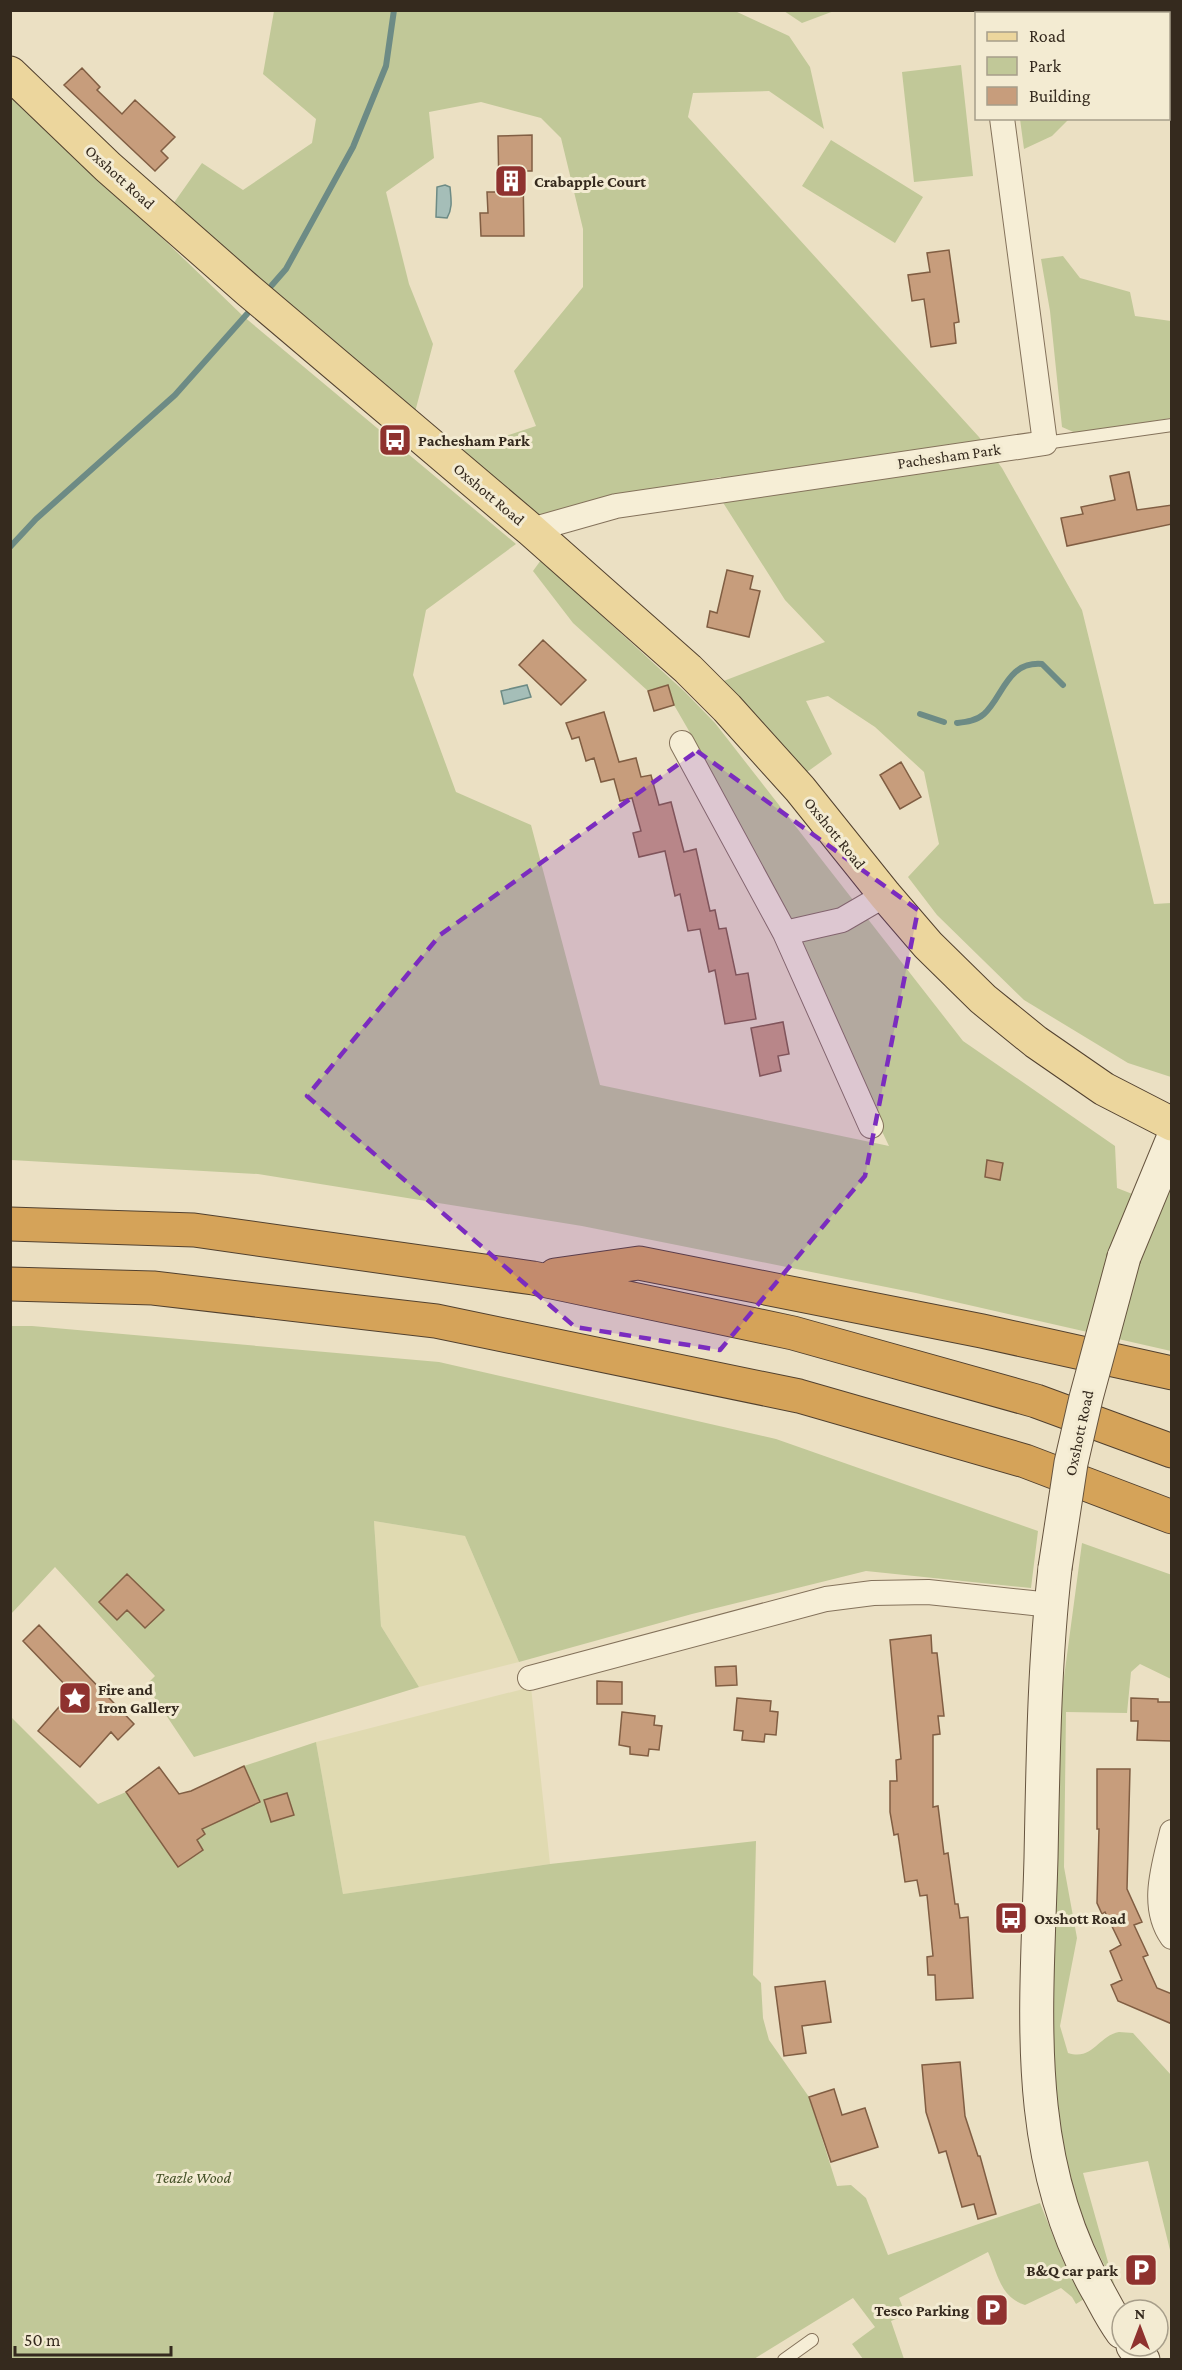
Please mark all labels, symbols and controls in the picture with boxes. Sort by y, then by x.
legend [975,12,1170,120]
text: Road [1029,26,1066,46]
text: Park [1029,56,1061,76]
text: Building [1029,86,1091,106]
street label: Oxshott Road [82,142,158,213]
building icon: Crabapple Court [493,163,529,199]
place label: Crabapple Court [534,173,646,190]
bus stop icon: Pachesham Park [377,422,413,458]
place label: Pachesham Park [418,432,530,449]
street label: Pachesham Park [896,440,1002,472]
street label: Oxshott Road [450,460,528,529]
street label: Oxshott Road [801,794,869,873]
street label: Oxshott Road [1062,1388,1096,1477]
place icon: Fire and Iron Gallery [57,1680,93,1716]
place label: Fire and Iron Gallery [98,1681,179,1716]
bus stop icon: Oxshott Road [993,1900,1029,1936]
place label: Oxshott Road [1034,1910,1126,1927]
park label: Teazle Wood [155,2169,231,2186]
parking icon: B&Q car park [1123,2252,1159,2288]
place label: B&Q car park [1026,2262,1118,2279]
parking icon: Tesco Parking [974,2292,1010,2328]
north arrow [1110,2298,1170,2358]
place label: Tesco Parking [874,2302,969,2319]
text: N [1135,2305,1146,2322]
scale bar [15,2319,171,2357]
text: 50 m [24,2330,61,2350]

